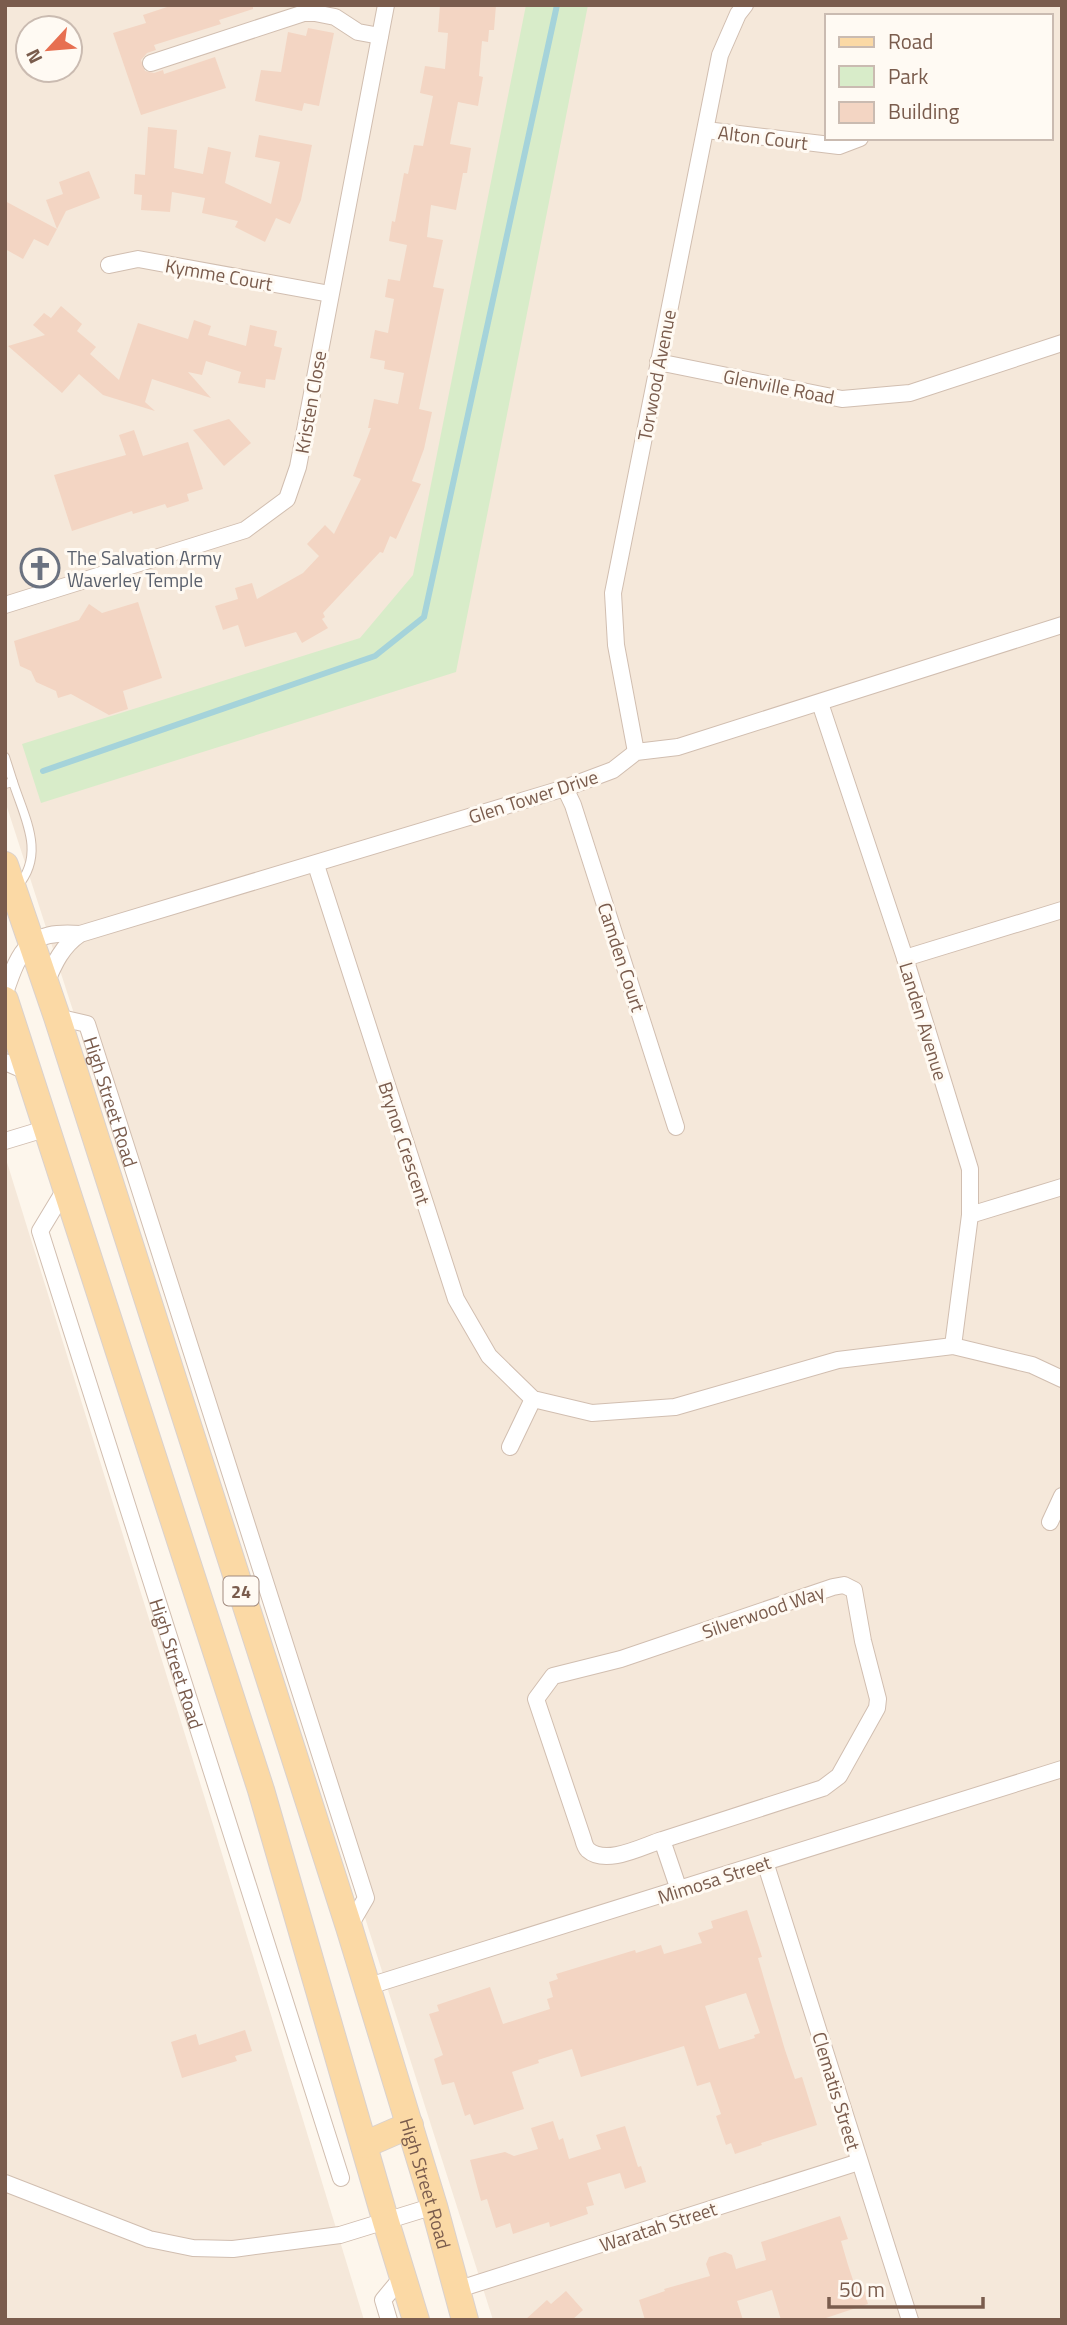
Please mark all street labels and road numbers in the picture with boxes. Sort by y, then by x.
street label: Alton Court [716,117,810,157]
street label: Kymme Court [163,250,275,298]
street label: Torwood Avenue [629,307,683,443]
street label: Kristen Close [287,348,333,456]
street label: Glenville Road [721,361,837,411]
street label: Glen Tower Drive [465,761,601,831]
street label: Camden Court [591,899,653,1016]
street label: Landen Avenue [892,958,956,1084]
street label: High Street Road [77,1032,146,1170]
street label: Brynor Crescent [371,1078,439,1209]
road number: 24 [224,1576,258,1606]
street label: Silverwood Way [698,1576,828,1646]
street label: High Street Road [143,1594,212,1732]
street label: Mimosa Street [654,1847,775,1911]
street label: Clematis Street [805,2028,869,2154]
street label: High Street Road [393,2114,459,2252]
street label: Waratah Street [596,2193,721,2259]

